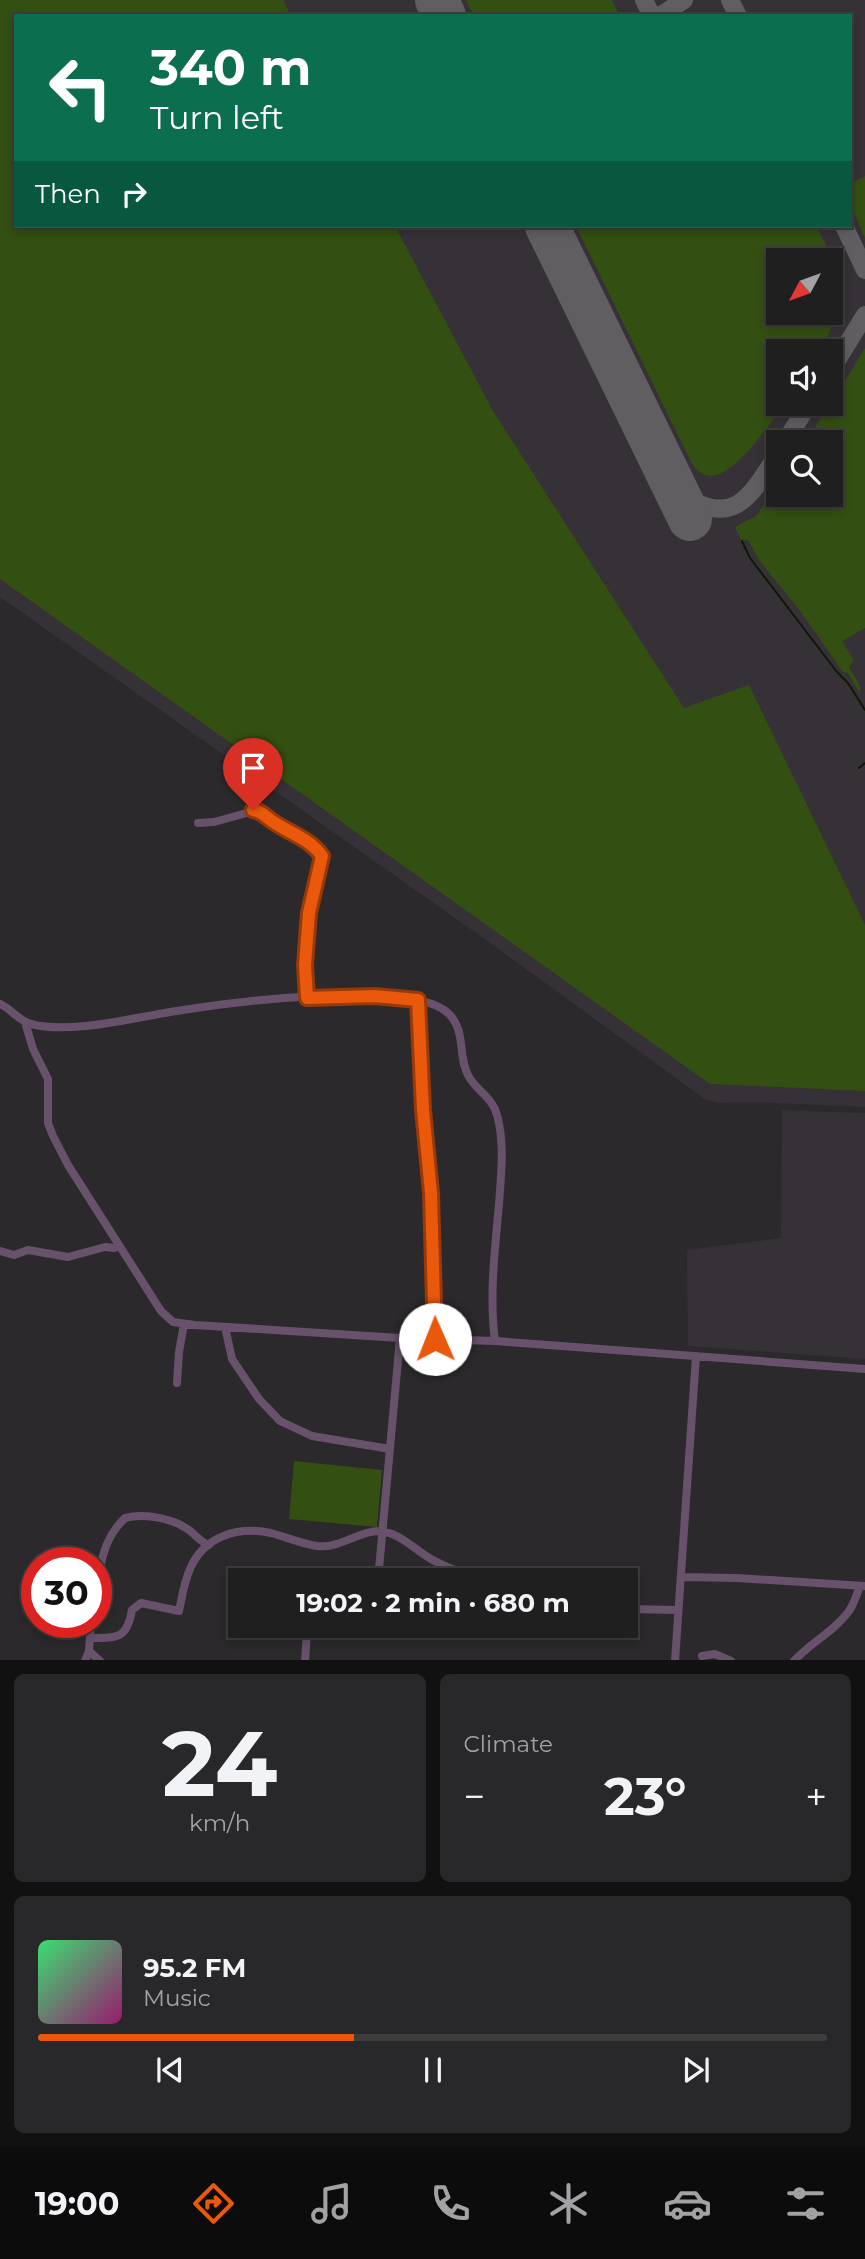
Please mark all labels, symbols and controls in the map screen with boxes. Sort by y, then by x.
text: 340 m [150,38,311,97]
icon: left [35,42,126,133]
text: Turn left [150,98,284,137]
icon: right [115,175,153,213]
text: Then [35,178,101,210]
north arrow [766,248,844,326]
map controls [766,248,843,507]
button: sound [766,339,843,416]
button: search [766,430,843,507]
pin [223,738,283,810]
icon: arrive [234,749,272,787]
position arrow [398,1302,472,1376]
speed limit sign: 30 [21,1547,112,1638]
text: 19:02 · 2 min · 680 m [296,1587,570,1619]
text: 24 [162,1708,277,1819]
text: Climate [464,1730,553,1758]
text: 23° [604,1765,686,1828]
text: − [464,1773,485,1820]
text: + [805,1773,827,1820]
text: km/h [189,1809,250,1837]
text: 95.2 FM [143,1952,246,1984]
text: Music [143,1984,211,2012]
icon: previous [151,2051,189,2089]
icon: pause [414,2051,452,2089]
icon: next [677,2051,715,2089]
icon: directions [189,2179,238,2228]
icon: music [307,2179,356,2228]
icon: phone [426,2179,475,2228]
icon: climate [544,2179,593,2228]
icon: car [663,2179,712,2228]
icon: filters [781,2179,830,2228]
text: 19:00 [35,2184,120,2223]

